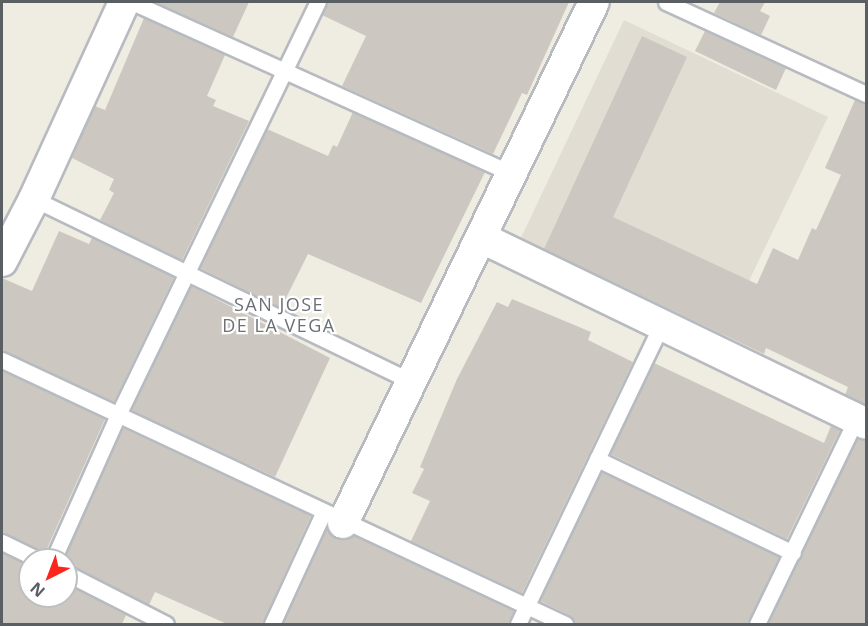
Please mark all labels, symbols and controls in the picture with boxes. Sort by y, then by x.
district label: SAN JOSE DE LA VEGA [222,294,336,336]
north arrow [18,548,78,608]
text: N [25,577,49,602]

